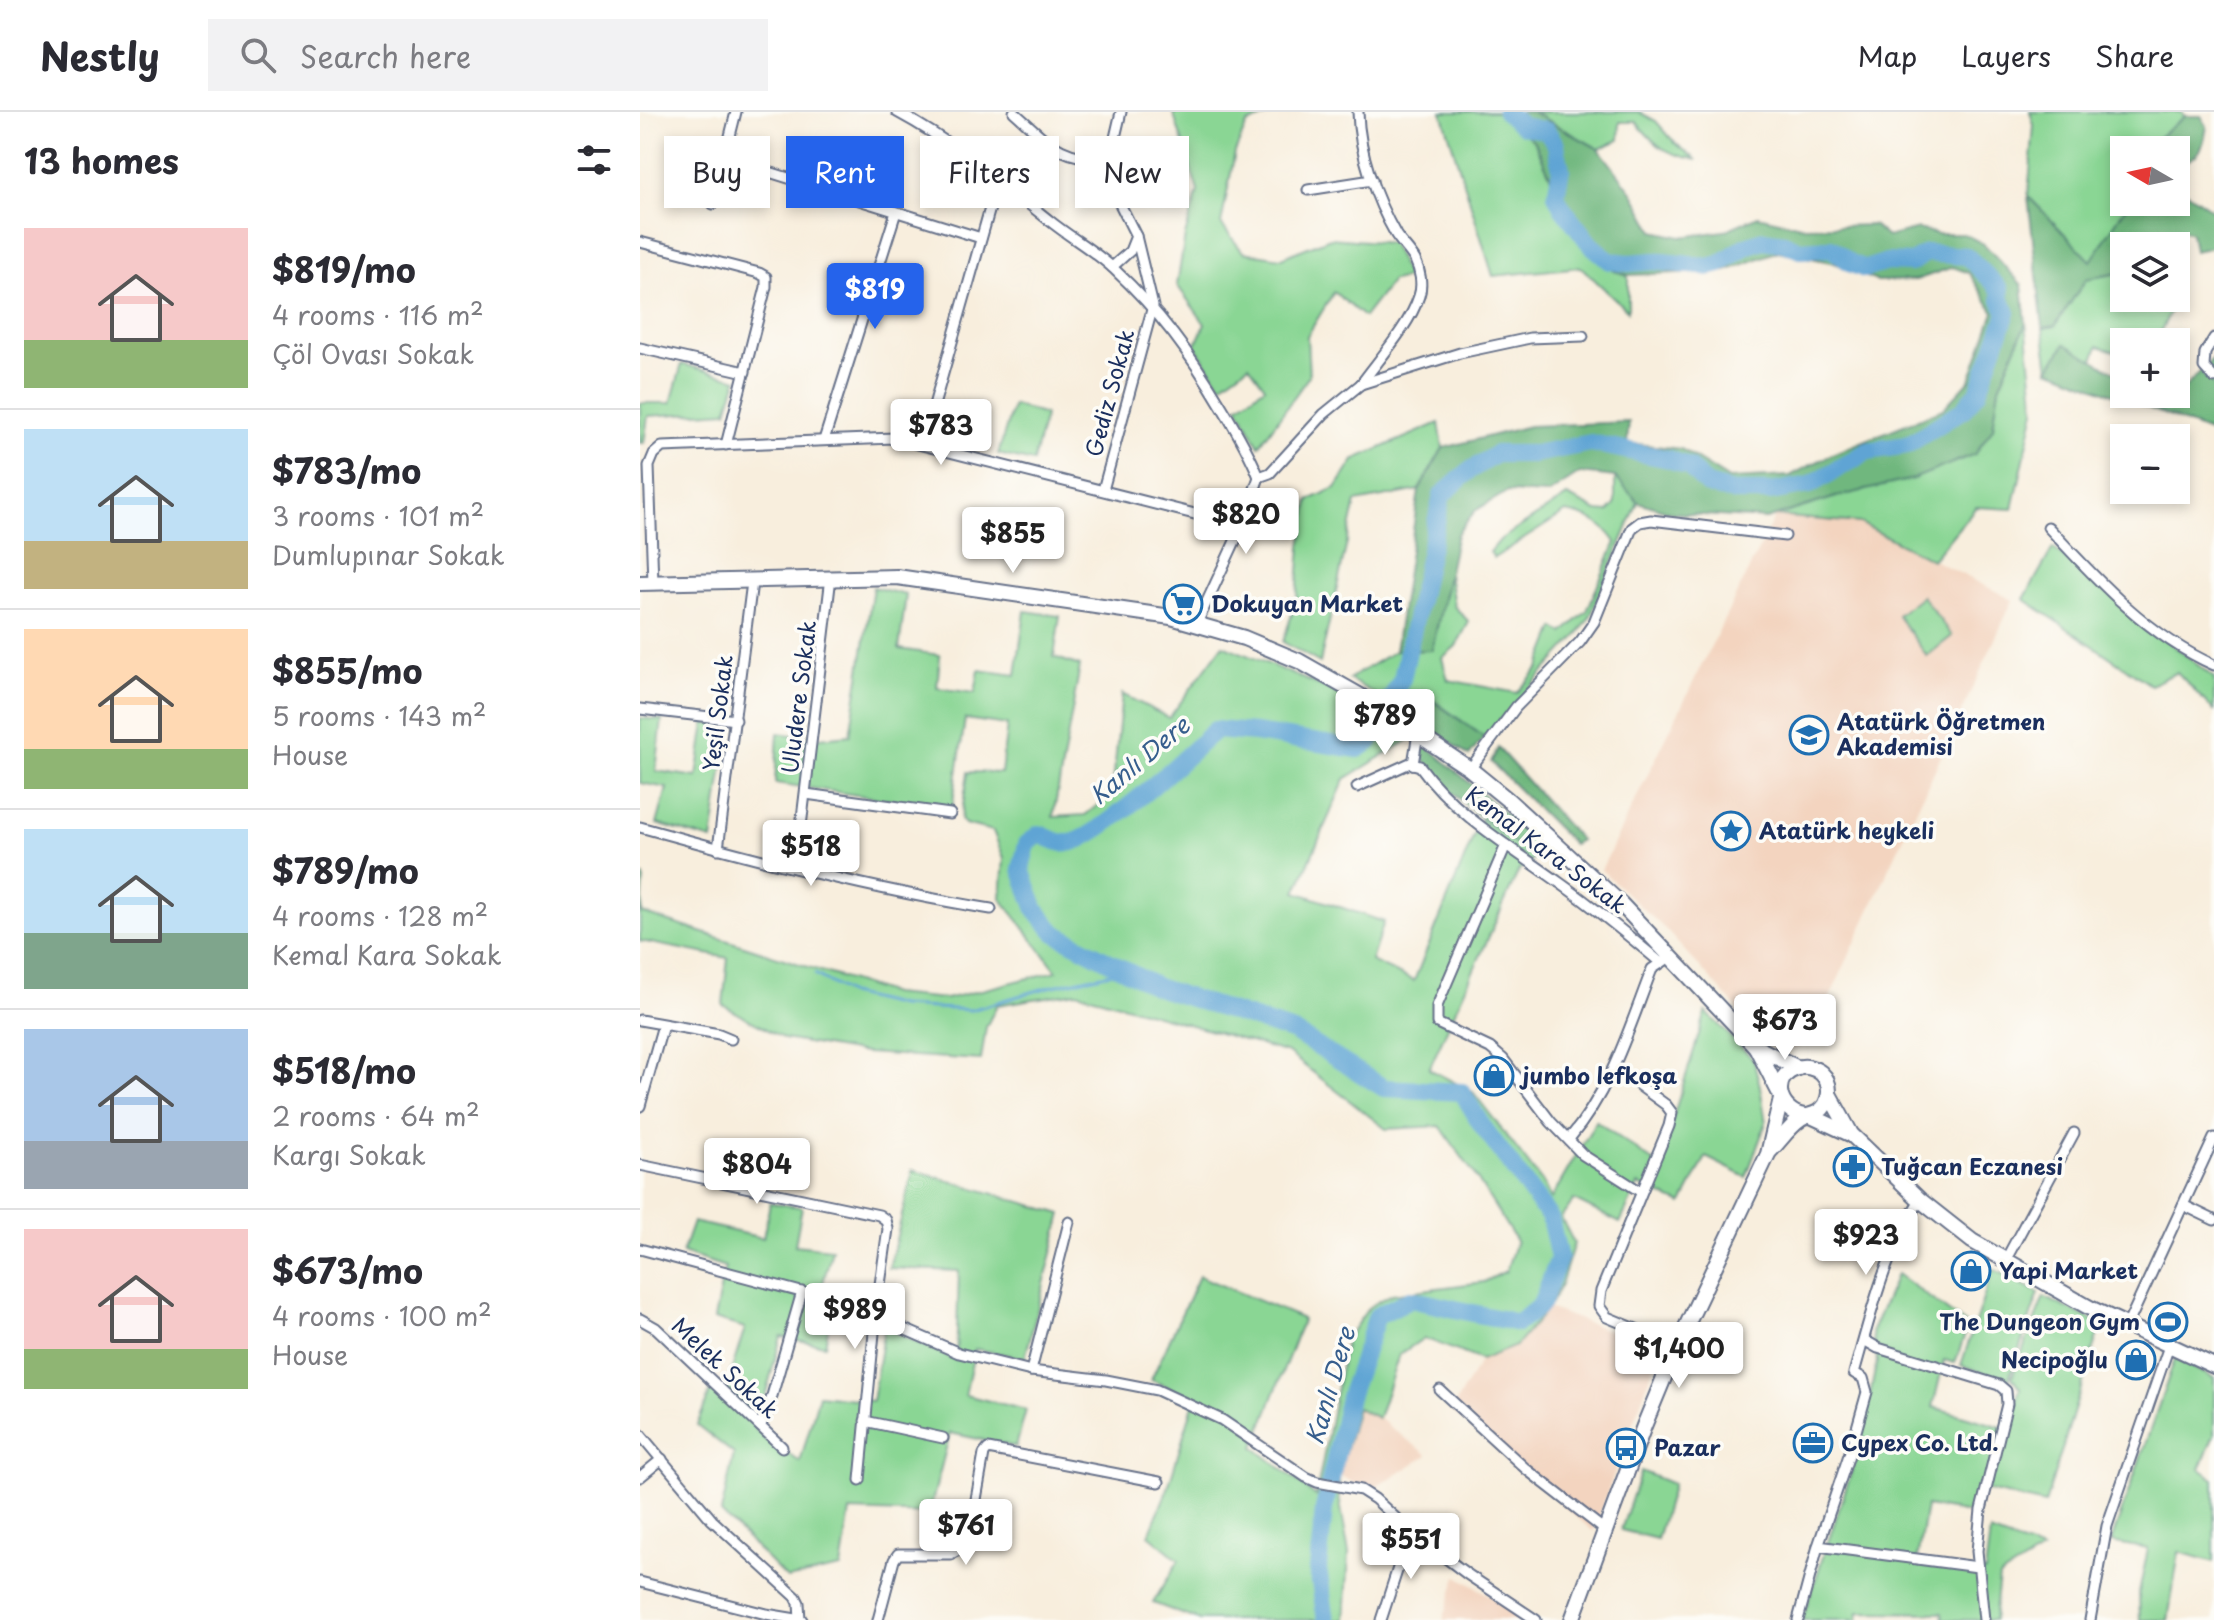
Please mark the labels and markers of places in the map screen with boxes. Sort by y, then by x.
pin: $819 [828,263,922,331]
pin: $783 [894,399,988,467]
pin: $820 [1199,488,1293,556]
pin: $855 [966,507,1060,575]
supermarket icon: Dokuyan Market [1162,583,1204,625]
place label: Dokuyan Market [1211,586,1403,619]
pin: $789 [1338,689,1432,757]
place label: Atatürk Öğretmen Akademisi [1837,704,2046,762]
school or university icon: Atatürk Öğretmen Akademisi [1788,714,1830,756]
place icon: Atatürk heykeli [1710,810,1752,852]
place label: Atatürk heykeli [1759,813,1934,846]
pin: $518 [764,820,858,888]
pin: $673 [1738,994,1832,1062]
shop icon: jumbo lefkoşa [1473,1055,1515,1097]
place label: jumbo lefkoşa [1519,1058,1677,1091]
pin: $804 [710,1138,804,1206]
pharmacy icon: Tuğcan Eczanesi [1832,1146,1874,1188]
place label: Tuğcan Eczanesi [1881,1149,2063,1182]
pin: $923 [1819,1209,1913,1277]
shop icon: Yapi Market [1950,1250,1992,1292]
place label: Yapi Market [1999,1253,2138,1286]
pin: $989 [808,1283,902,1351]
sports icon: The Dungeon Gym [2147,1301,2189,1343]
place label: The Dungeon Gym [1939,1304,2140,1337]
pin: $1,400 [1614,1322,1744,1390]
shop icon: Necipoğlu [2115,1339,2157,1381]
place label: Necipoğlu [2001,1342,2108,1375]
office icon: Cypex Co. Ltd. [1792,1422,1834,1464]
place label: Cypex Co. Ltd. [1841,1425,1998,1458]
bus stop icon: Pazar [1605,1427,1647,1469]
place label: Pazar [1654,1430,1721,1463]
pin: $761 [919,1499,1013,1567]
pin: $551 [1364,1513,1458,1581]

